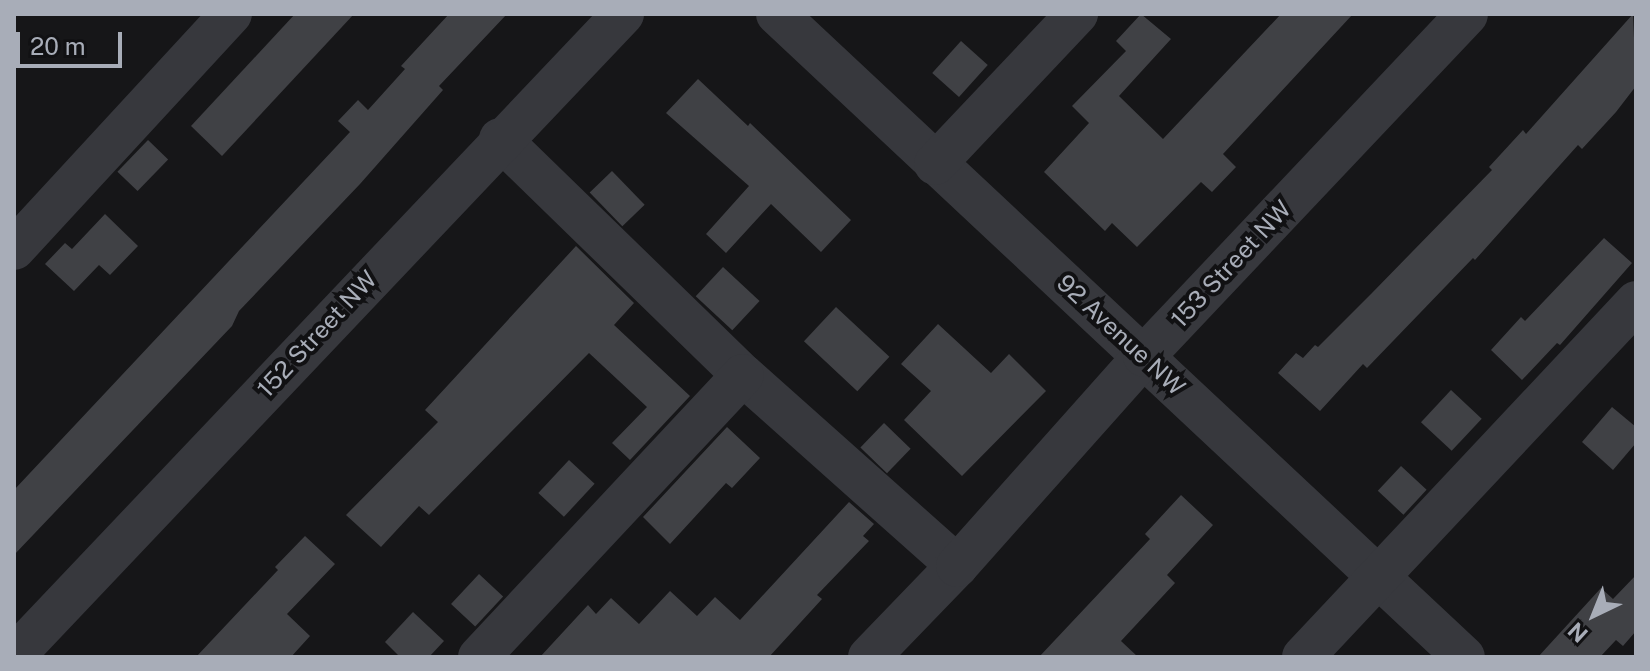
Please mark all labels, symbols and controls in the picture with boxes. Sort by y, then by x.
scale bar [20,16,126,66]
text: 20 m [30,32,86,60]
street label: 153 Street NW [1165,195,1297,333]
street label: 152 Street NW [251,265,383,403]
street label: 92 Avenue NW [1051,268,1191,402]
north arrow [1554,575,1634,655]
text: N [1562,617,1593,648]

